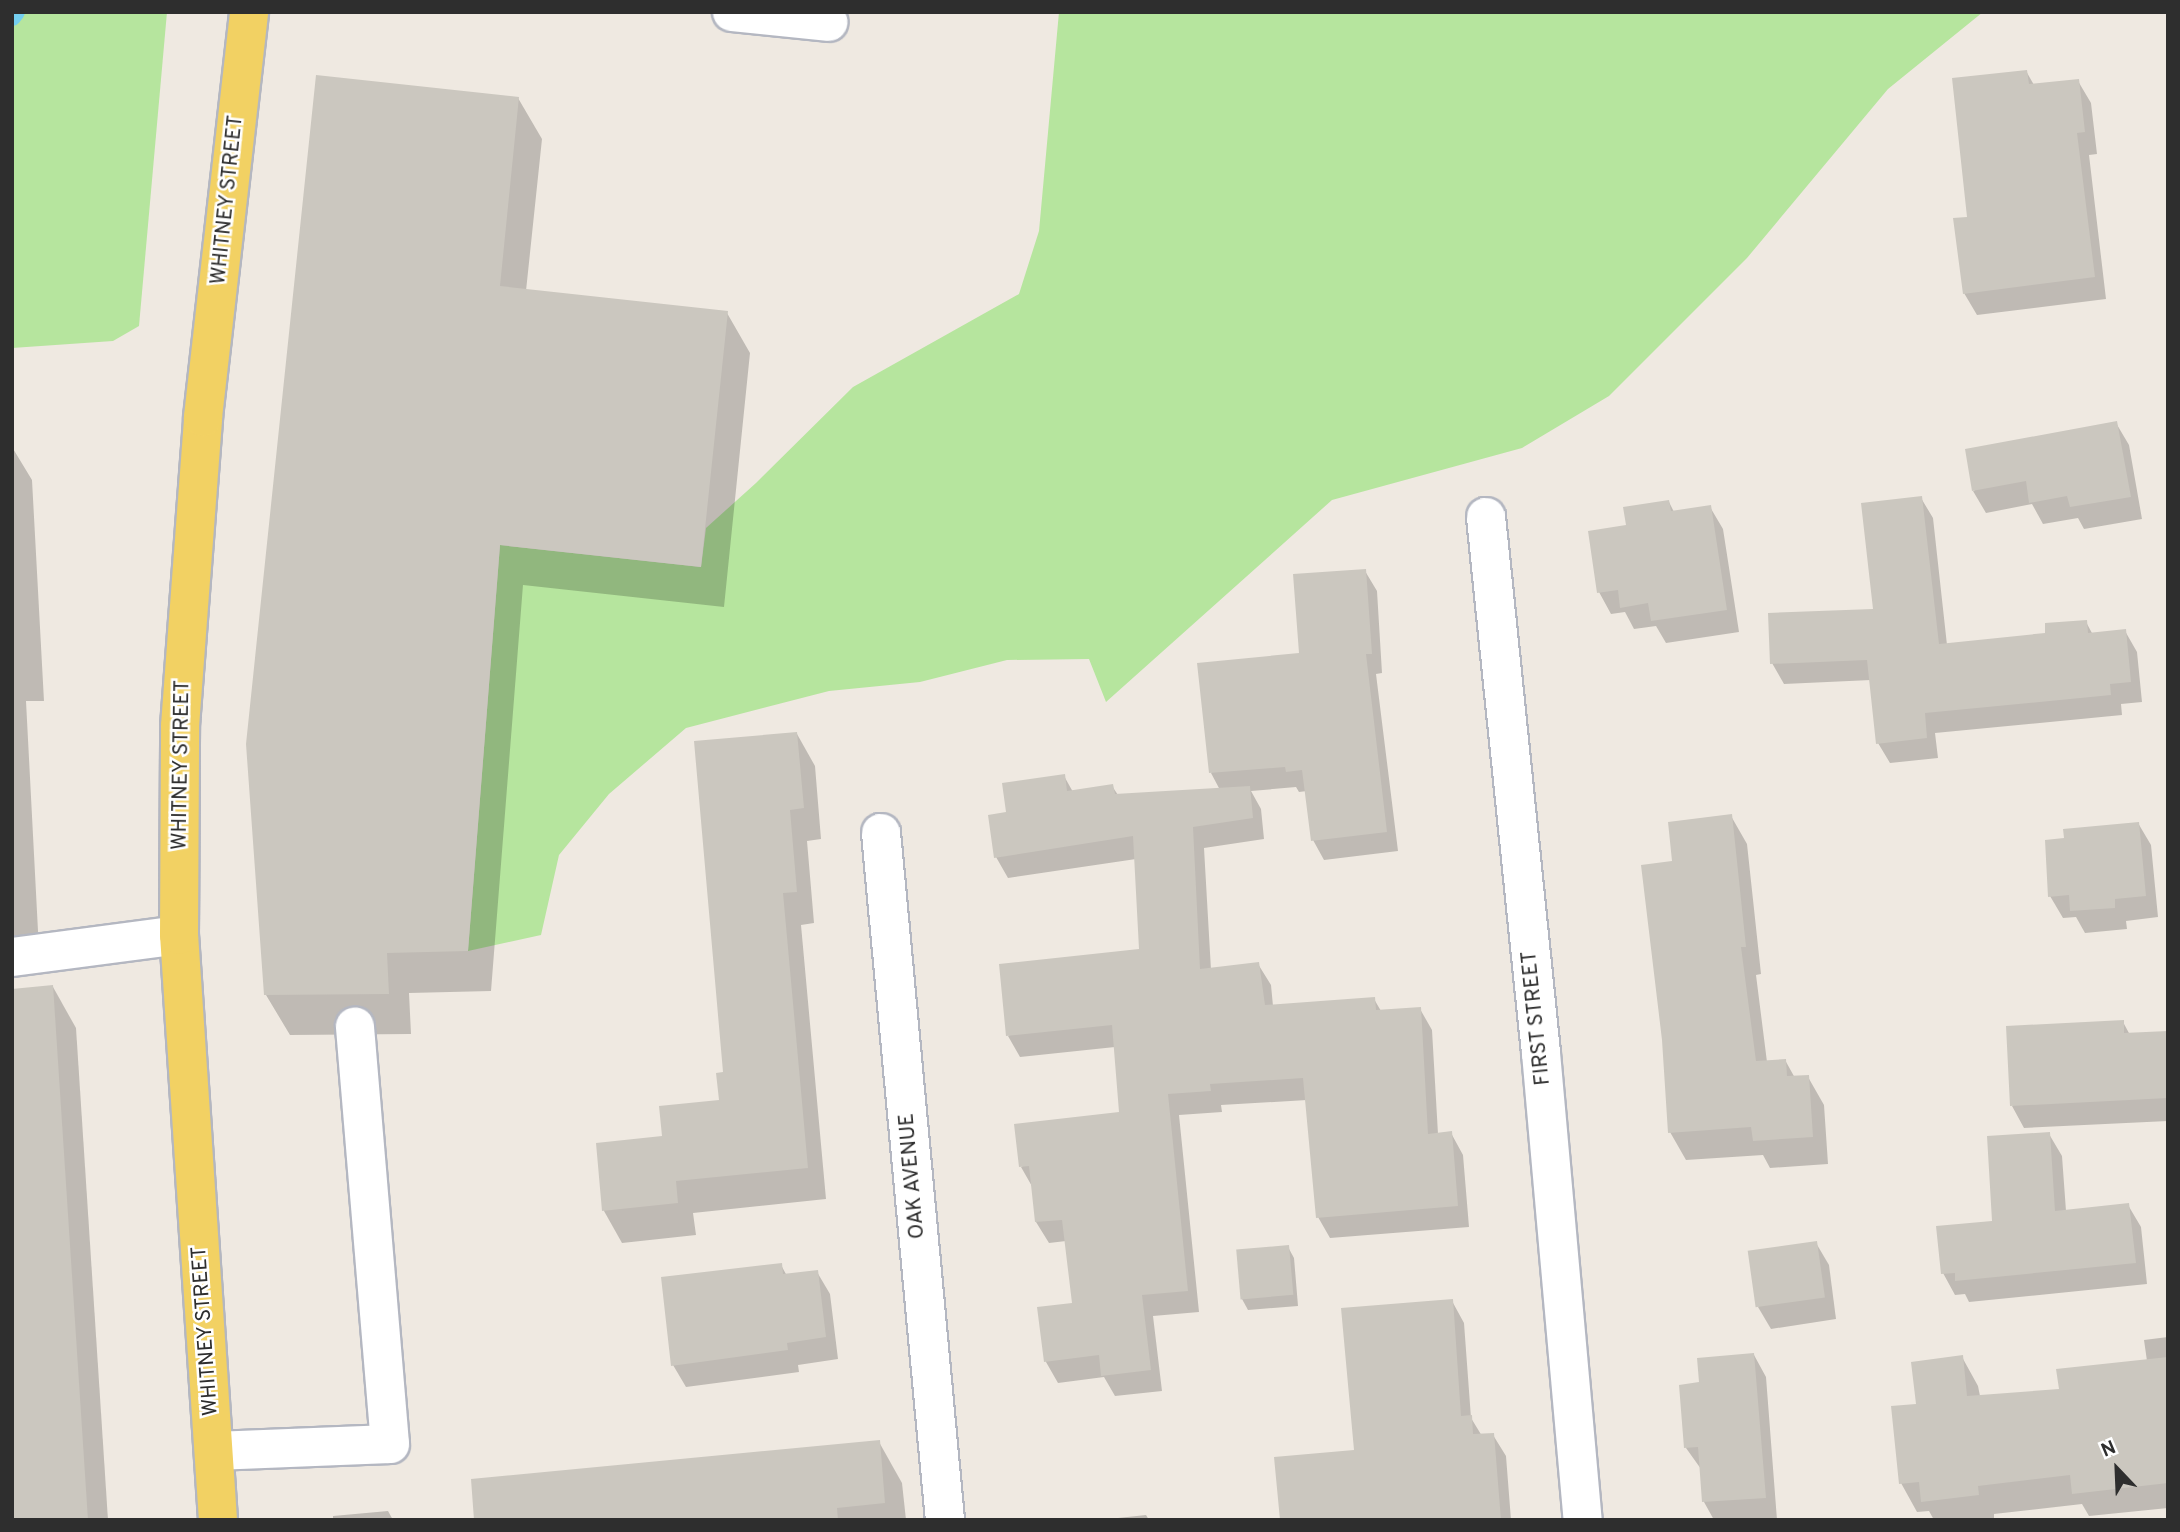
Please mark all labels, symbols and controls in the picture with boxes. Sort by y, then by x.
street label: WHITNEY STREET [207,114,249,286]
street label: WHITNEY STREET [168,679,196,851]
street label: FIRST STREET [1517,949,1557,1087]
street label: OAK AVENUE [895,1112,931,1240]
street label: WHITNEY STREET [187,1245,225,1417]
north arrow [2082,1434,2152,1504]
text: N [2098,1436,2120,1463]

